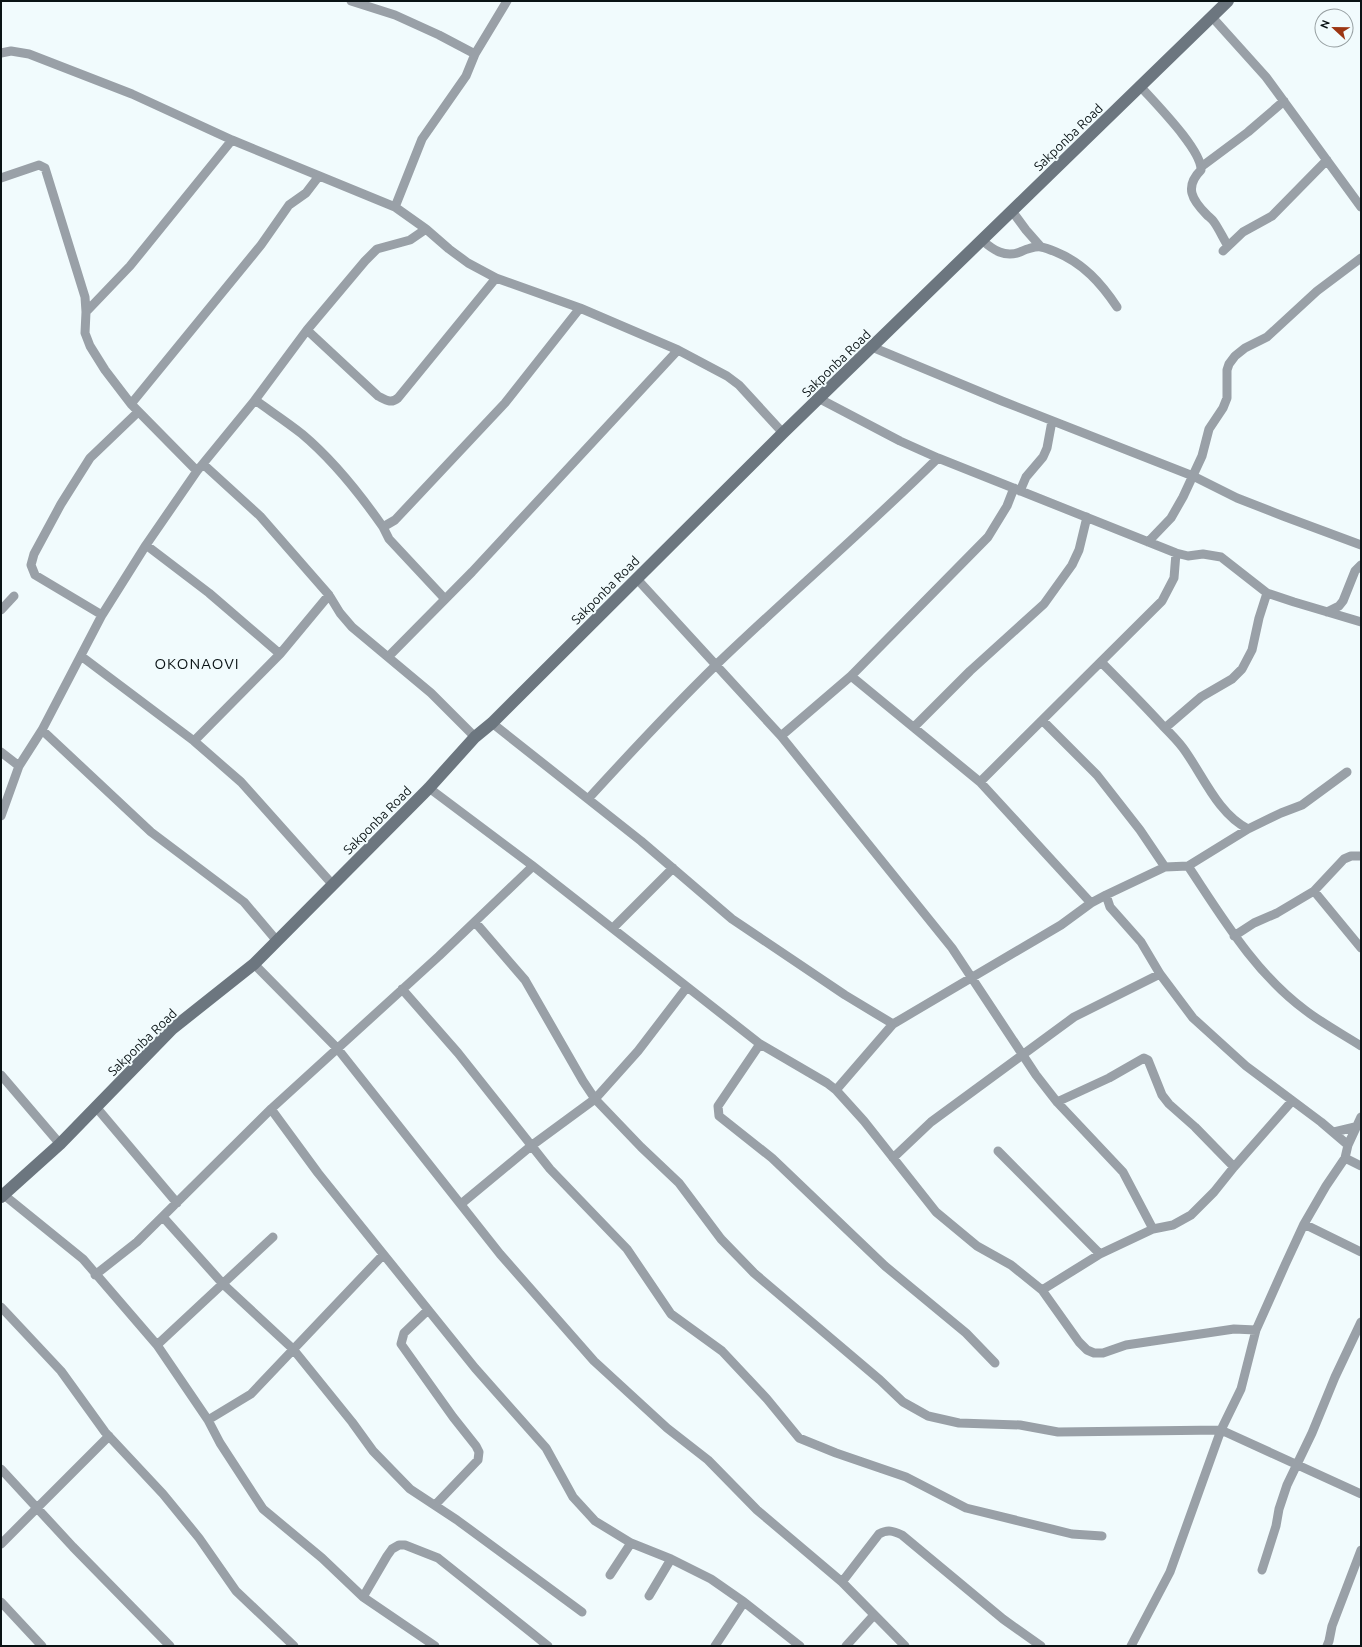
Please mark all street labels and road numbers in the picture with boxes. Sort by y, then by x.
street label: Sakponba Road [1031,101,1105,173]
street label: Sakponba Road [799,327,873,399]
street label: Sakponba Road [568,553,642,627]
street label: Sakponba Road [340,783,414,857]
street label: Sakponba Road [105,1006,179,1078]

